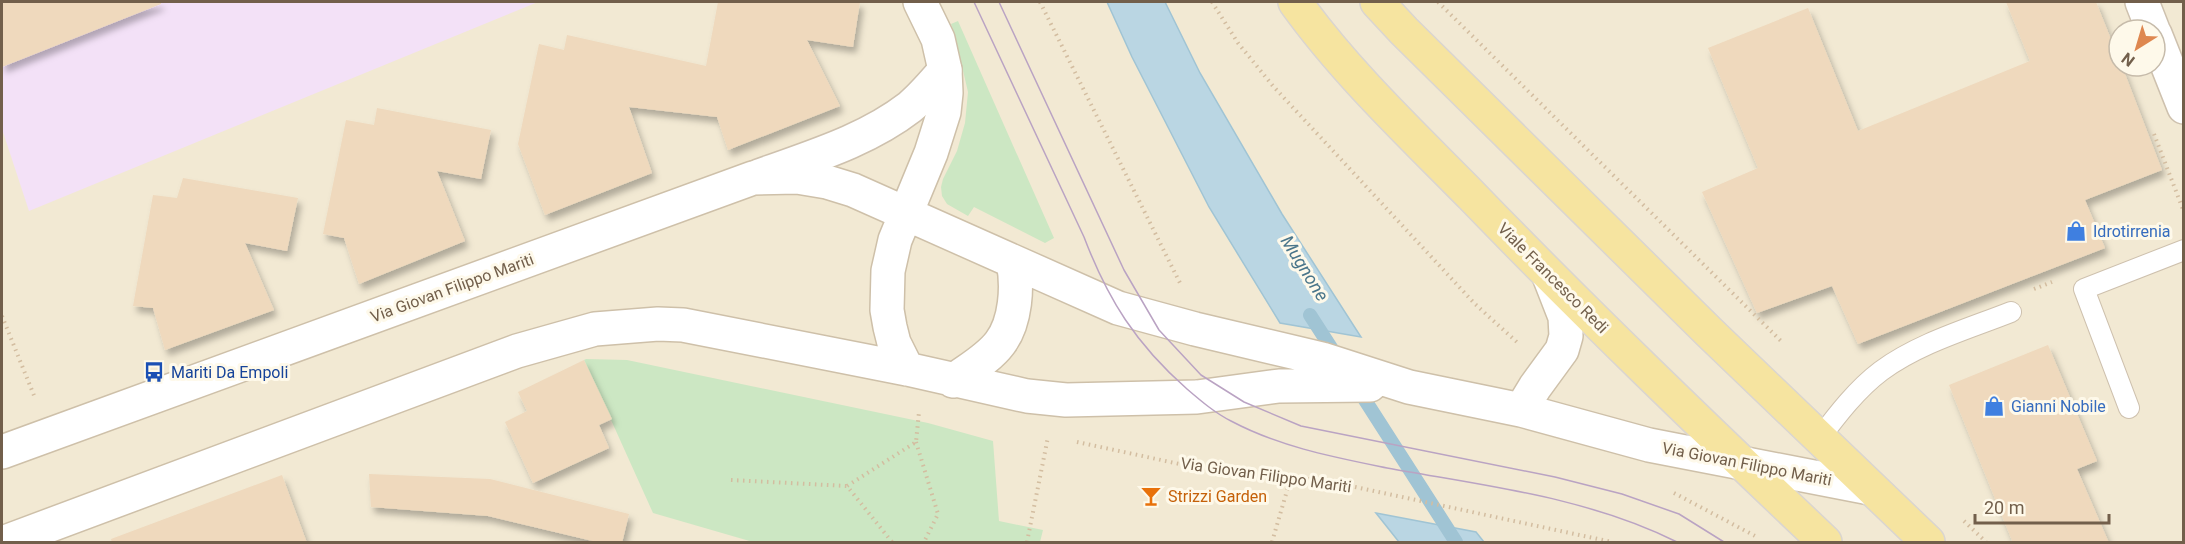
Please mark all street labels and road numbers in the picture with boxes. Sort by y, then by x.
street label: Viale Francesco Redi [1494,219,1612,337]
street label: Via Giovan Filippo Mariti [368,250,536,326]
street label: Via Giovan Filippo Mariti [1661,438,1833,490]
street label: Via Giovan Filippo Mariti [1179,454,1353,496]

